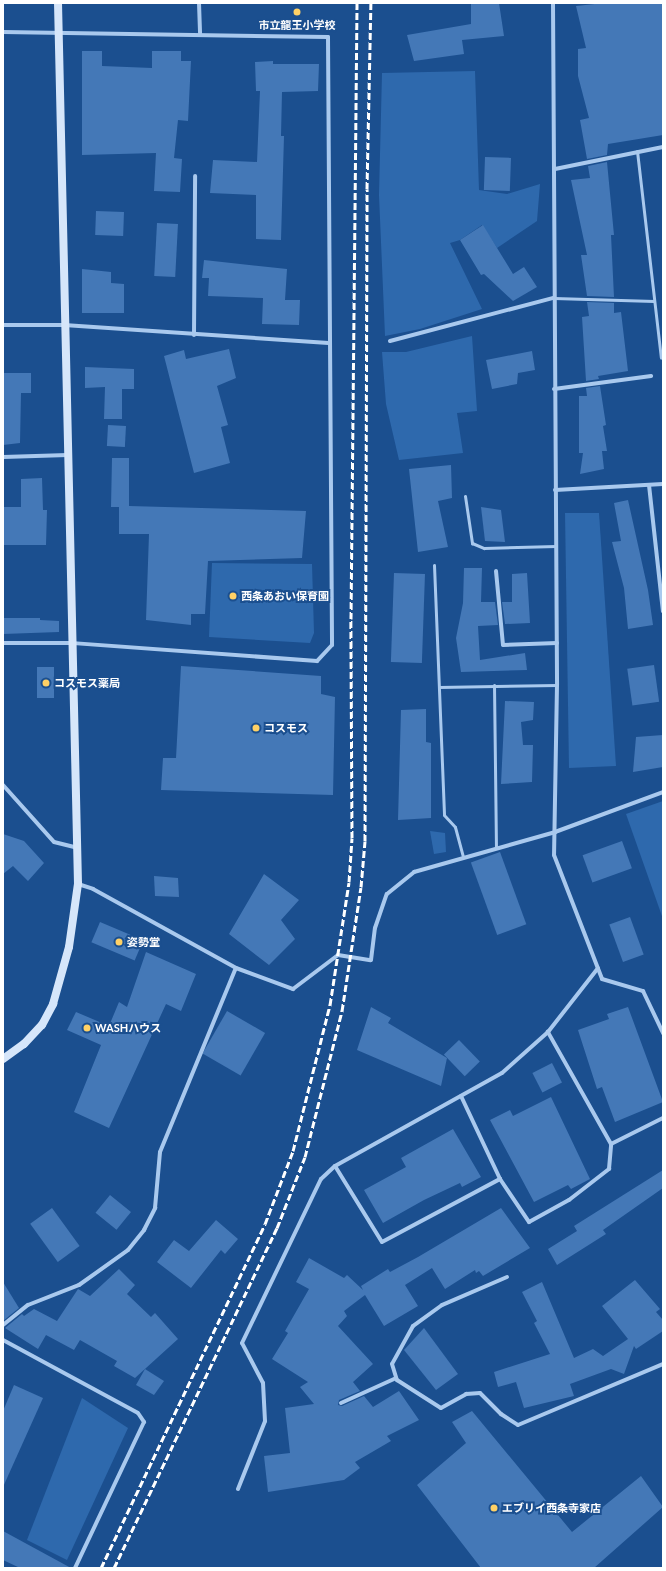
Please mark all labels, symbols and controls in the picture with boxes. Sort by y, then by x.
marker: 市立龍王小学校 [292,7,302,17]
place label: 市立龍王小学校 [259,18,335,32]
place label: 西条あおい保育園 [241,589,329,603]
marker: 西条あおい保育園 [228,591,238,601]
place label: コスモス薬局 [54,676,120,690]
marker: コスモス薬局 [41,678,51,688]
place label: コスモス [264,721,308,735]
marker: コスモス [251,723,261,733]
place label: 姿勢堂 [127,935,160,949]
marker: 姿勢堂 [114,937,124,947]
place label: WASHハウス [95,1021,161,1035]
marker: WASHハウス [82,1023,92,1033]
place label: エブリイ西条寺家店 [502,1501,601,1515]
marker: エブリイ西条寺家店 [489,1503,499,1513]

